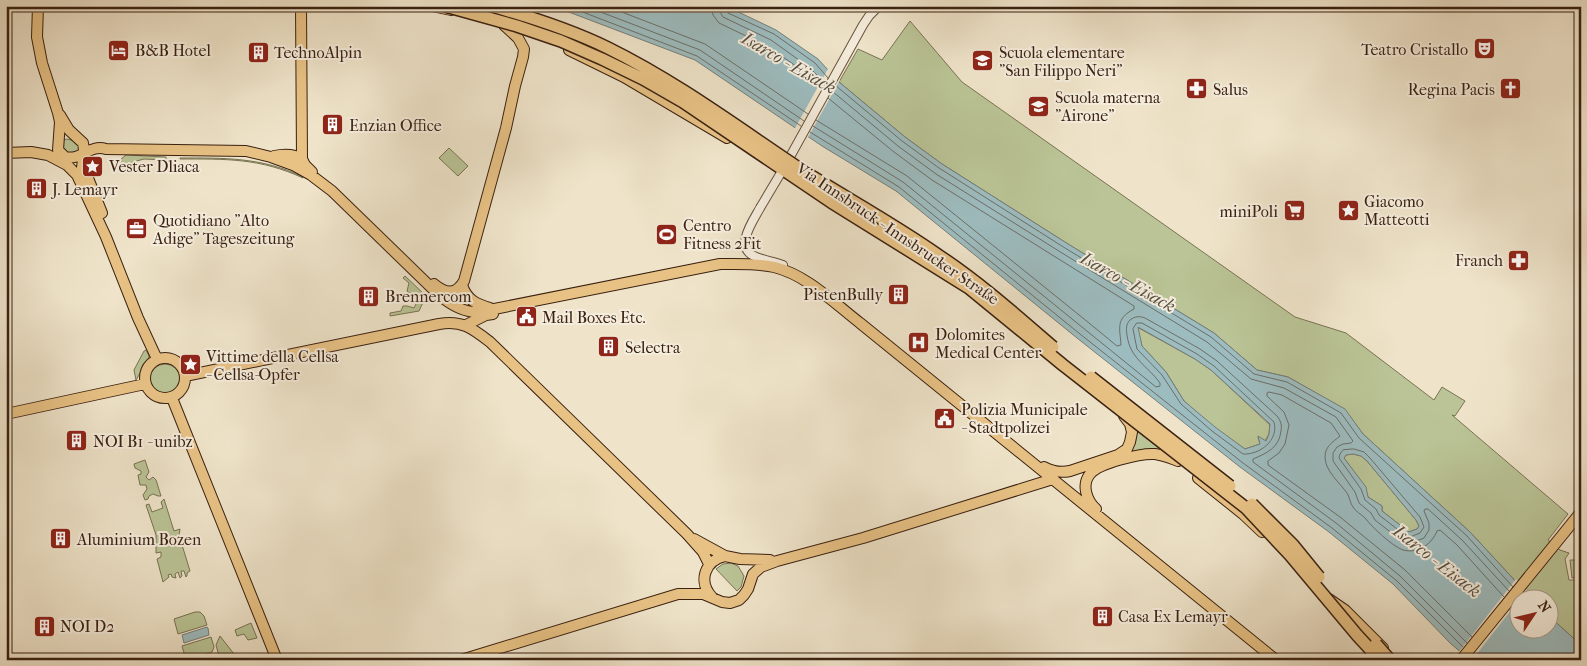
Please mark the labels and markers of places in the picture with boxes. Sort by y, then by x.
theatre icon: Teatro Cristallo [1472,37,1496,61]
hotel icon: B&B Hotel [107,38,131,62]
building icon: TechnoAlpin [246,40,270,64]
place label: Teatro Cristallo [1361,40,1468,59]
place label: B&B Hotel [135,41,211,60]
place label: TechnoAlpin [274,43,363,62]
place label: Scuola elementare "San Filippo Neri" [999,43,1125,80]
school or university icon: Scuola elementare "San Filippo Neri" [971,49,995,73]
pharmacy icon: Salus [1185,77,1209,101]
church icon: Regina Pacis [1499,77,1523,101]
place label: Salus [1213,80,1248,99]
place label: Regina Pacis [1408,80,1495,99]
place label: Scuola materna "Airone" [1055,88,1161,125]
school or university icon: Scuola materna "Airone" [1027,94,1051,118]
building icon: Enzian Office [321,113,345,137]
place label: Enzian Office [349,116,442,135]
place icon: Vester Dliaca [81,154,105,178]
place label: Vester Dliaca [108,157,200,176]
building icon: J. Lemayr [24,177,48,201]
place label: J. Lemayr [50,180,118,199]
place label: Giacomo Matteotti [1364,192,1430,229]
place icon: Giacomo Matteotti [1336,198,1360,222]
supermarket icon: miniPoli [1282,199,1306,223]
place label: miniPoli [1220,202,1278,221]
place label: Quotidiano "Alto Adige" Tageszeitung [152,211,295,248]
place label: Centro Fitness 2Fit [683,216,762,253]
office icon: Quotidiano "Alto Adige" Tageszeitung [125,217,149,241]
sports icon: Centro Fitness 2Fit [655,222,679,246]
pharmacy icon: Franch [1507,248,1531,272]
place label: Franch [1455,251,1503,270]
building icon: PistenBully [887,282,911,306]
building icon: Brennercom [357,284,381,308]
place label: PistenBully [803,285,883,304]
place label: Brennercom [385,287,472,306]
public building icon: Mail Boxes Etc. [514,305,538,329]
place label: Mail Boxes Etc. [542,308,646,327]
place label: Dolomites Medical Center [935,325,1041,362]
hospital icon: Dolomites Medical Center [907,331,931,355]
building icon: Selectra [597,335,621,359]
place label: Selectra [625,338,681,357]
place label: Vittime della Cellsa - Cellsa-Opfer [205,347,339,384]
place icon: Vittime della Cellsa - Cellsa-Opfer [178,353,202,377]
place label: Polizia Municipale - Stadtpolizei [961,400,1088,437]
public building icon: Polizia Municipale - Stadtpolizei [933,406,957,430]
building icon: NOI B1 - unibz [65,429,89,453]
place label: NOI B1 - unibz [93,432,193,451]
building icon: Aluminium Bozen [49,527,73,551]
place label: Aluminium Bozen [76,530,202,549]
building icon: Casa Ex Lemayr [1090,604,1114,628]
place label: Casa Ex Lemayr [1118,607,1228,626]
building icon: NOI D2 [32,614,56,638]
place label: NOI D2 [60,617,115,636]

